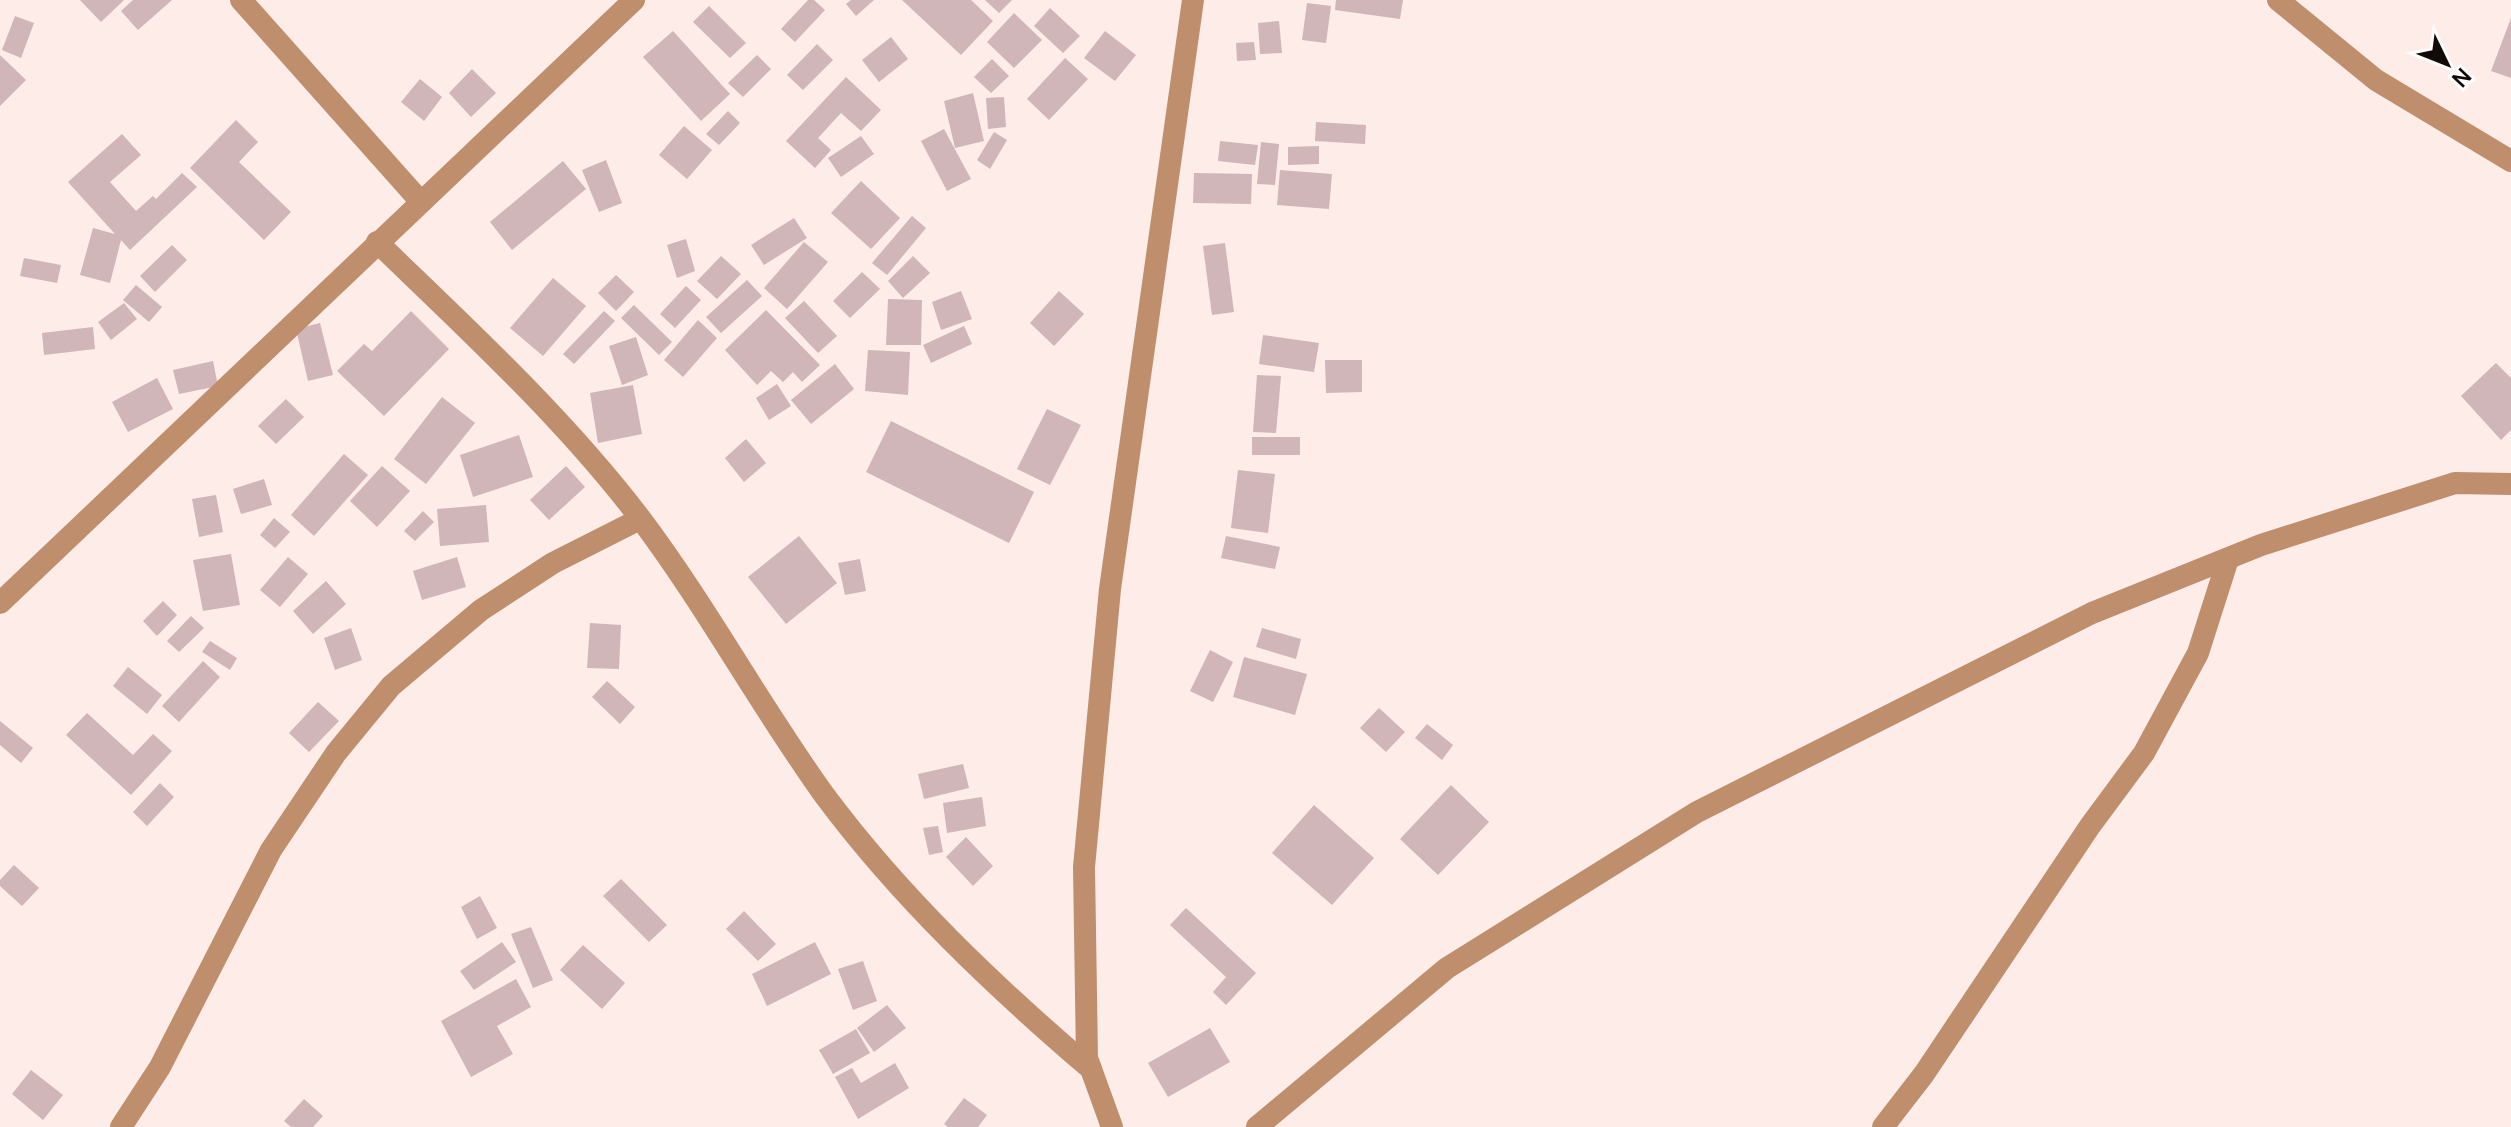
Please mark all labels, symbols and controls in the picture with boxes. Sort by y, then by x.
north arrow [2407,24,2487,104]
text: N [2445,62,2478,94]

